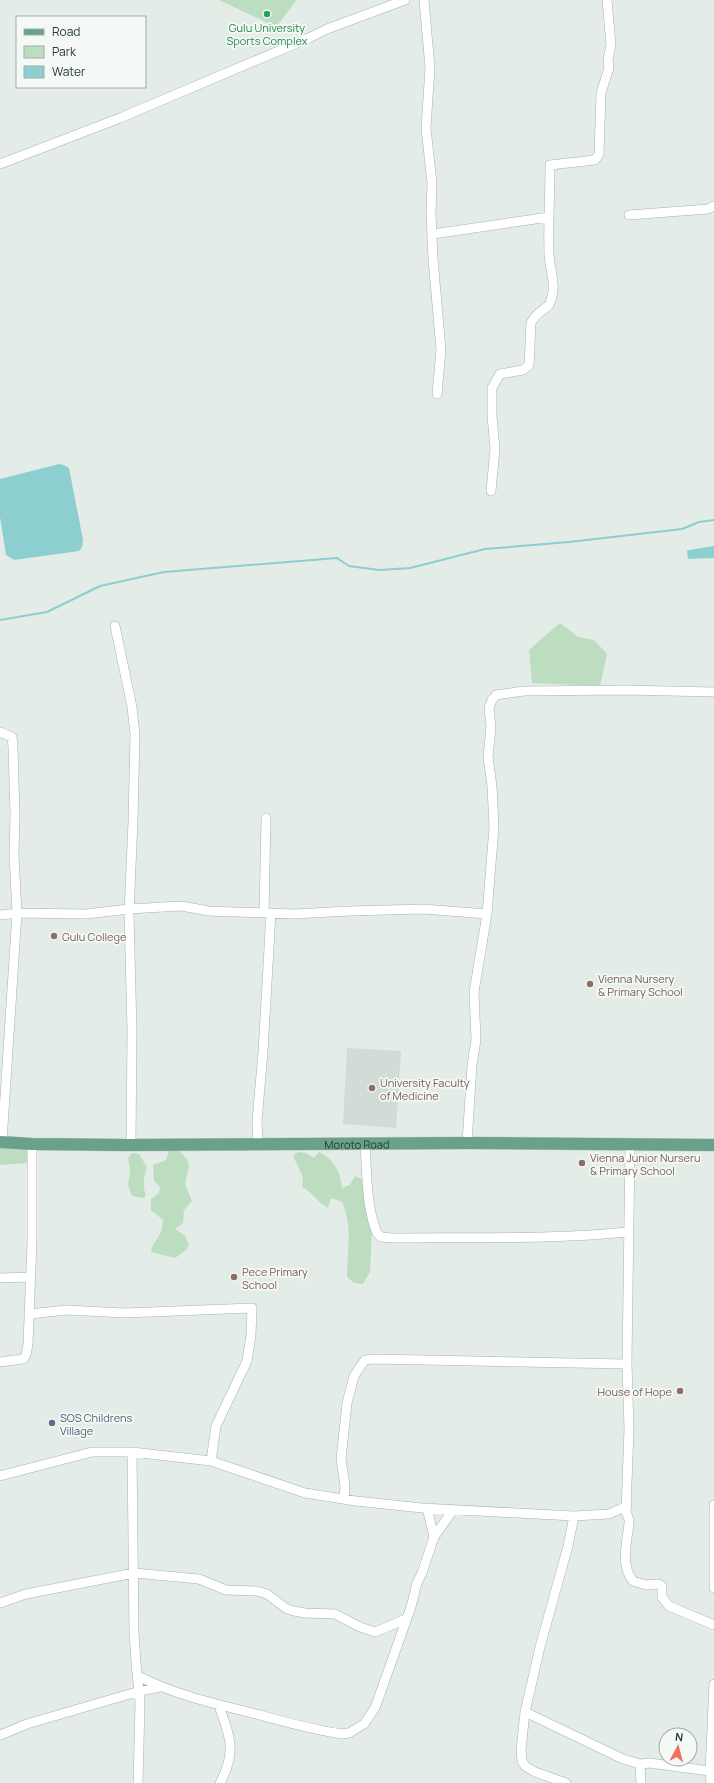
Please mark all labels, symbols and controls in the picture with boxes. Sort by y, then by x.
marker: Gulu University Sports Complex [262,9,272,19]
legend [16,16,146,88]
place label: Gulu University Sports Complex [227,20,308,48]
text: Road [52,23,80,40]
text: Park [52,43,77,60]
text: Water [52,63,86,80]
place label: Gulu College [62,929,127,944]
marker: Gulu College [49,931,59,941]
place label: Vienna Nursery & Primary School [598,971,683,999]
marker: Vienna Nursery & Primary School [585,979,595,989]
place label: University Faculty of Medicine [380,1075,470,1103]
marker: University Faculty of Medicine [367,1083,377,1093]
street label: Moroto Road [324,1136,390,1151]
place label: Vienna Junior Nurseru & Primary School [590,1150,701,1178]
marker: Vienna Junior Nurseru & Primary School [577,1158,587,1168]
place label: Pece Primary School [242,1264,308,1292]
marker: Pece Primary School [229,1272,239,1282]
place label: House of Hope [597,1384,673,1399]
marker: House of Hope [675,1386,685,1396]
place label: SOS Childrens Village [60,1410,132,1438]
marker: SOS Childrens Village [47,1418,57,1428]
north arrow [658,1727,698,1767]
text: N [674,1729,684,1745]

